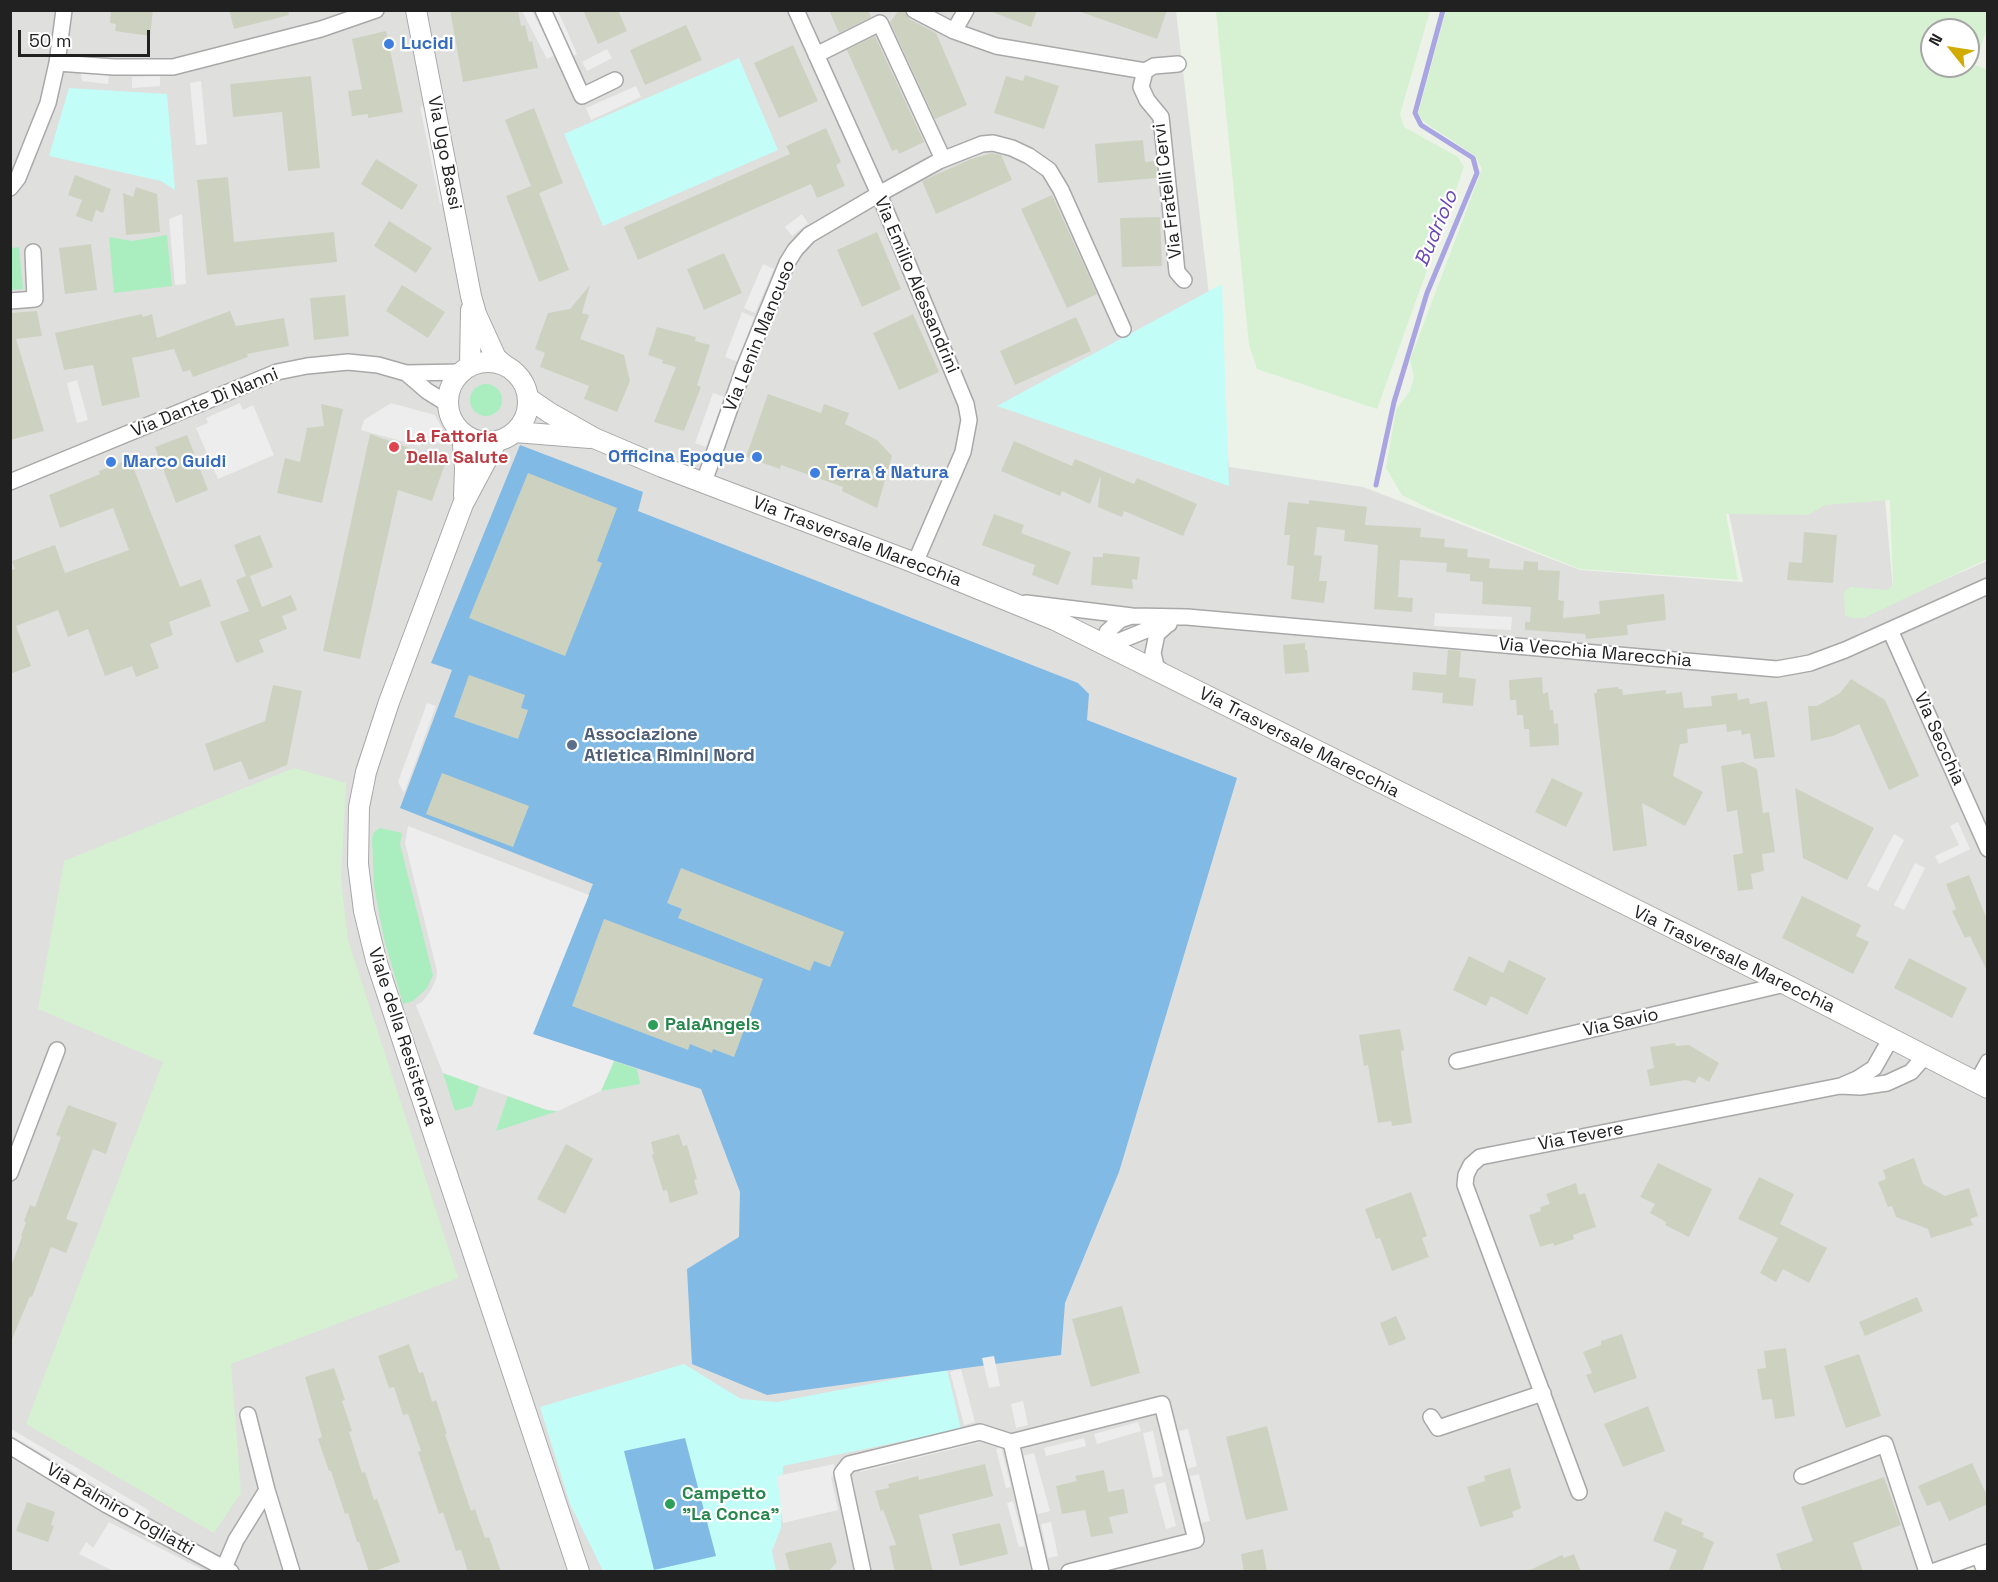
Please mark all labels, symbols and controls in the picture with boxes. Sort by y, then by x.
scale bar [21,18,153,56]
north arrow [1920,18,1980,78]
text: 50 m [29,29,71,52]
text: N [1924,30,1947,50]
place label: Lucidi [401,33,453,55]
marker: Lucidi [382,37,396,51]
street label: Via Ugo Bassi [422,94,466,212]
street label: Via Fratelli Cervi [1149,122,1187,260]
water label: Budriolo [1410,187,1464,271]
street label: Via Emilio Alessandrini [869,193,963,377]
street label: Via Lenin Mancuso [720,257,800,415]
street label: Via Dante Di Nanni [128,364,282,442]
place label: La Fattoria Della Salute [406,426,508,468]
marker: La Fattoria Della Salute [387,440,401,454]
place label: Officina Epoque [608,446,745,468]
marker: Officina Epoque [750,450,764,464]
place label: Marco Guidi [123,451,226,473]
marker: Marco Guidi [104,455,118,469]
place label: Terra & Natura [827,462,949,484]
marker: Terra & Natura [808,466,822,480]
street label: Via Trasversale Marecchia [749,492,965,592]
street label: Via Vecchia Marecchia [1497,634,1693,672]
street label: Via Trasversale Marecchia [1195,683,1403,803]
street label: Via Secchia [1909,689,1969,789]
place label: Associazione Atletica Rimini Nord [584,724,755,766]
marker: Associazione Atletica Rimini Nord [565,738,579,752]
street label: Via Trasversale Marecchia [1629,902,1839,1018]
street label: Viale della Resistenza [363,945,441,1129]
street label: Via Savio [1581,1004,1661,1042]
place label: PalaAngels [665,1014,760,1036]
marker: PalaAngels [646,1018,660,1032]
street label: Via Tevere [1536,1118,1626,1156]
street label: Via Palmiro Togliatti [42,1459,198,1561]
place label: Campetto "La Conca" [682,1483,779,1526]
marker: Campetto "La Conca" [663,1497,677,1511]

